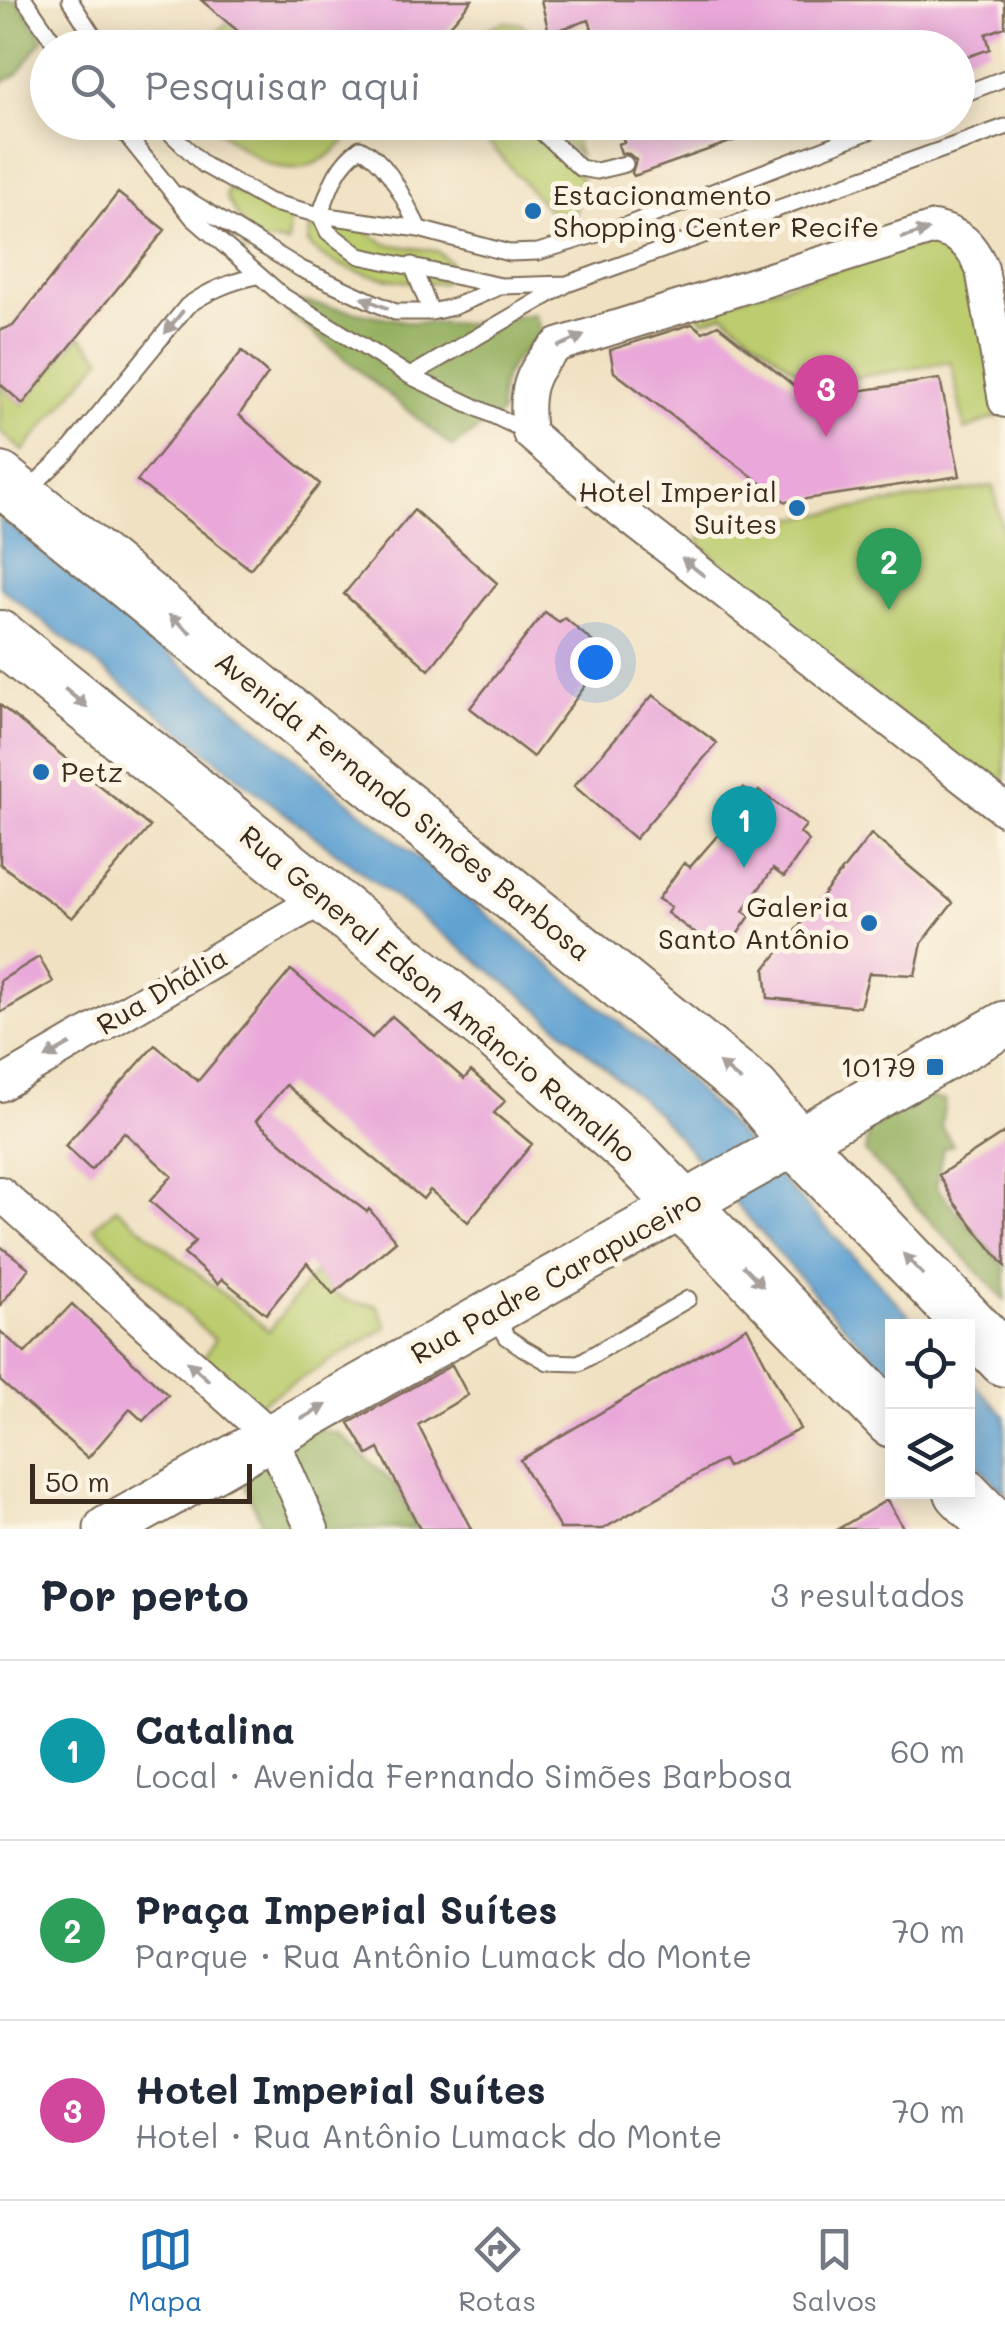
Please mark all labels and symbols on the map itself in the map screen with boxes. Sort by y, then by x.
place label: Estacionamento Shopping Center Recife [553,176,879,244]
marker: Estacionamento Shopping Center Recife [522,200,544,222]
one-way arrow [900,226,931,241]
one-way arrow [360,295,390,311]
one-way arrow [164,309,185,335]
one-way arrow [556,332,586,348]
pin: 3 [794,354,858,437]
place label: Hotel Imperial Suites [579,473,777,541]
marker: Hotel Imperial Suites [786,497,808,519]
pin: 2 [856,528,922,610]
one-way arrow [680,557,706,578]
one-way arrow [167,614,192,635]
your location [570,637,621,688]
street label: Avenida Fernando Simões Barbosa [208,642,599,968]
one-way arrow [63,687,89,708]
place label: Petz [61,753,123,789]
marker: Petz [30,761,52,783]
pin: 1 [712,786,776,868]
street label: Rua General Edson Amâncio Ramalho [233,817,644,1170]
place label: Galeria Santo Antônio [658,888,849,956]
marker: Galeria Santo Antônio [858,912,880,934]
street label: Rua Dhália [90,938,233,1042]
one-way arrow [44,1042,72,1060]
place label: 10179 [841,1048,915,1084]
marker: 10179 [924,1056,946,1078]
one-way arrow [718,1062,743,1083]
street label: Rua Padre Carapuceiro [404,1181,707,1371]
one-way arrow [902,1253,925,1277]
one-way arrow [741,1264,764,1288]
one-way arrow [186,1360,211,1382]
one-way arrow [299,1404,328,1421]
scale bar [30,1459,252,1504]

